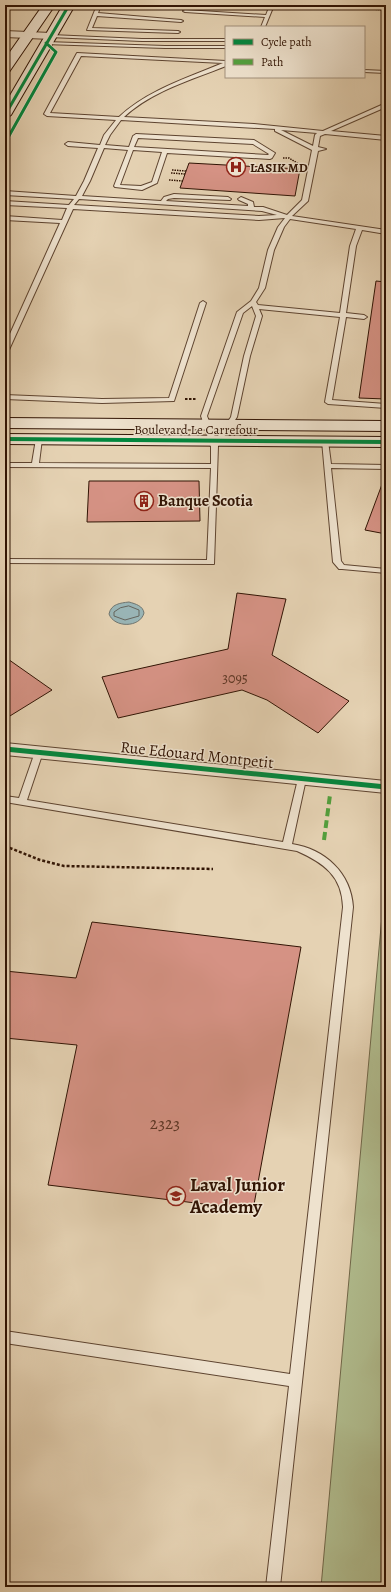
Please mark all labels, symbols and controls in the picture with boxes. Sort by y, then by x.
legend [225,26,365,78]
text: Cycle path [261,34,312,50]
text: Path [261,54,284,70]
hospital icon: LASIK MD [225,156,247,178]
place label: LASIK MD [250,159,308,176]
street label: Boulevard Le Carrefour [134,421,258,438]
building icon: Banque Scotia [133,490,155,512]
place label: Banque Scotia [158,490,253,512]
house number: 3095 [222,669,248,688]
street label: Rue Edouard Montpetit [119,736,275,774]
house number: 2323 [150,1112,180,1135]
place label: Laval Junior Academy [189,1172,285,1220]
school or university icon: Laval Junior Academy [165,1185,187,1207]

